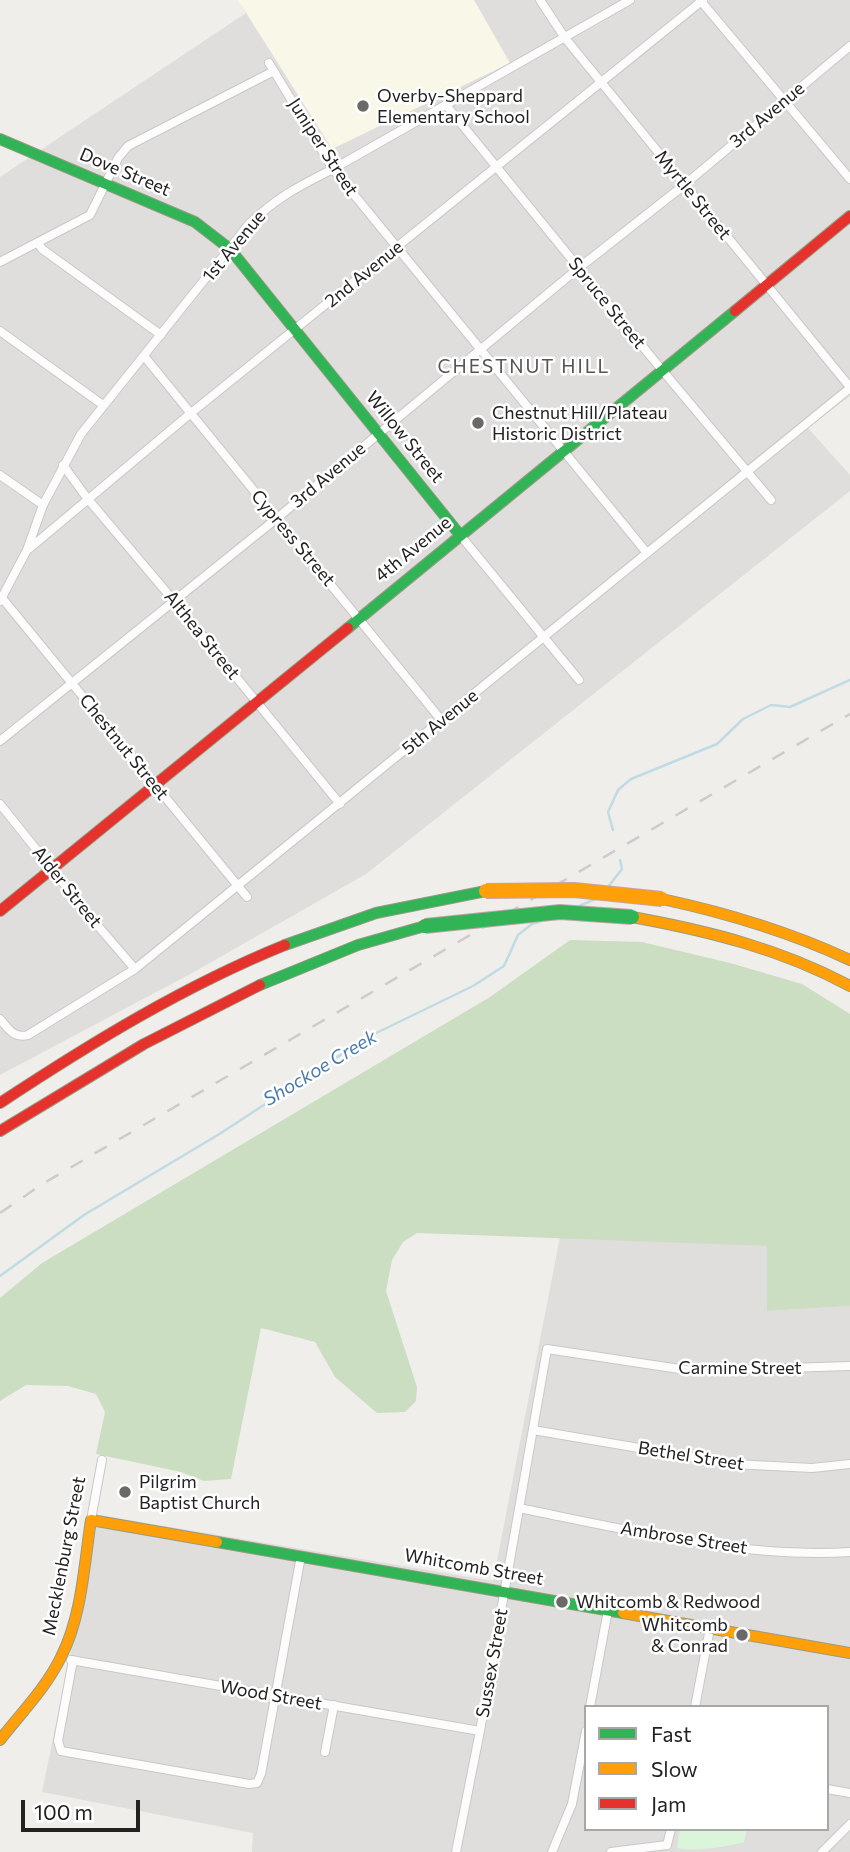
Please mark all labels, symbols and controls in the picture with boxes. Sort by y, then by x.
street label: 3rd Avenue [725,77,809,153]
place label: Overby-Sheppard Elementary School [377,85,530,128]
street label: Juniper Street [283,94,363,200]
marker: Overby-Sheppard Elementary School [355,98,371,114]
street label: Dove Street [76,143,174,201]
street label: Myrtle Street [650,146,736,244]
street label: 1st Avenue [198,206,270,286]
street label: 2nd Avenue [321,236,407,312]
street label: Spruce Street [564,253,650,353]
district label: CHESTNUT HILL [439,356,609,378]
street label: Willow Street [362,387,448,487]
place label: Chestnut Hill/Plateau Historic District [492,402,668,444]
marker: Chestnut Hill/Plateau Historic District [470,415,486,431]
street label: 3rd Avenue [286,437,370,513]
street label: Cypress Street [246,485,340,591]
street label: 4th Avenue [370,512,456,586]
street label: Althea Street [160,586,244,684]
street label: 5th Avenue [398,685,482,759]
street label: Chestnut Street [75,690,173,804]
street label: Alder Street [28,842,106,932]
water label: Shockoe Creek [259,1025,381,1111]
street label: Carmine Street [678,1357,802,1379]
street label: Bethel Street [636,1437,746,1475]
place label: Pilgrim Baptist Church [139,1471,260,1514]
street label: Mecklenburg Street [38,1475,90,1637]
marker: Pilgrim Baptist Church [117,1484,133,1500]
street label: Ambrose Street [619,1517,749,1559]
street label: Whitcomb Street [403,1544,545,1590]
place label: Whitcomb & Redwood [576,1591,760,1613]
marker: Whitcomb & Redwood [554,1594,570,1610]
street label: Sussex Street [472,1607,512,1719]
place label: Whitcomb & Conrad [641,1614,728,1656]
marker: Whitcomb & Conrad [734,1627,750,1643]
street label: Wood Street [218,1675,324,1715]
legend [584,1705,829,1831]
text: Fast [651,1721,692,1746]
text: Slow [651,1756,698,1781]
scale bar [24,1786,144,1830]
text: Jam [651,1791,686,1816]
text: 100 m [34,1799,93,1824]

